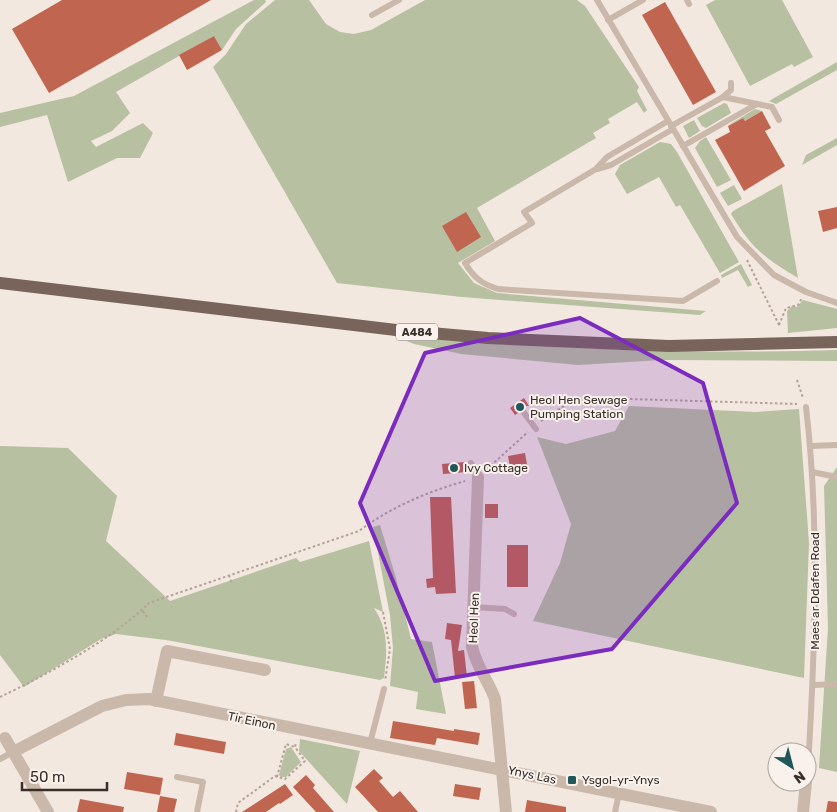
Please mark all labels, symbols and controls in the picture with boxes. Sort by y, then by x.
road number: A484 [396,324,438,341]
place label: Heol Hen Sewage Pumping Station [530,393,628,421]
marker: Heol Hen Sewage Pumping Station [514,401,526,413]
place label: Ivy Cottage [464,461,528,475]
marker: Ivy Cottage [448,462,460,474]
street label: Maes ar Ddafen Road [808,532,822,650]
street label: Heol Hen [466,592,482,644]
street label: Tir Einon [227,709,277,733]
north arrow [767,742,817,792]
scale bar [22,760,108,792]
street label: Ynys Las [507,763,557,787]
text: N [790,767,808,787]
text: 50 m [30,768,65,786]
place label: Ysgol-yr-Ynys [582,773,660,787]
marker: Ysgol-yr-Ynys [566,774,578,786]

